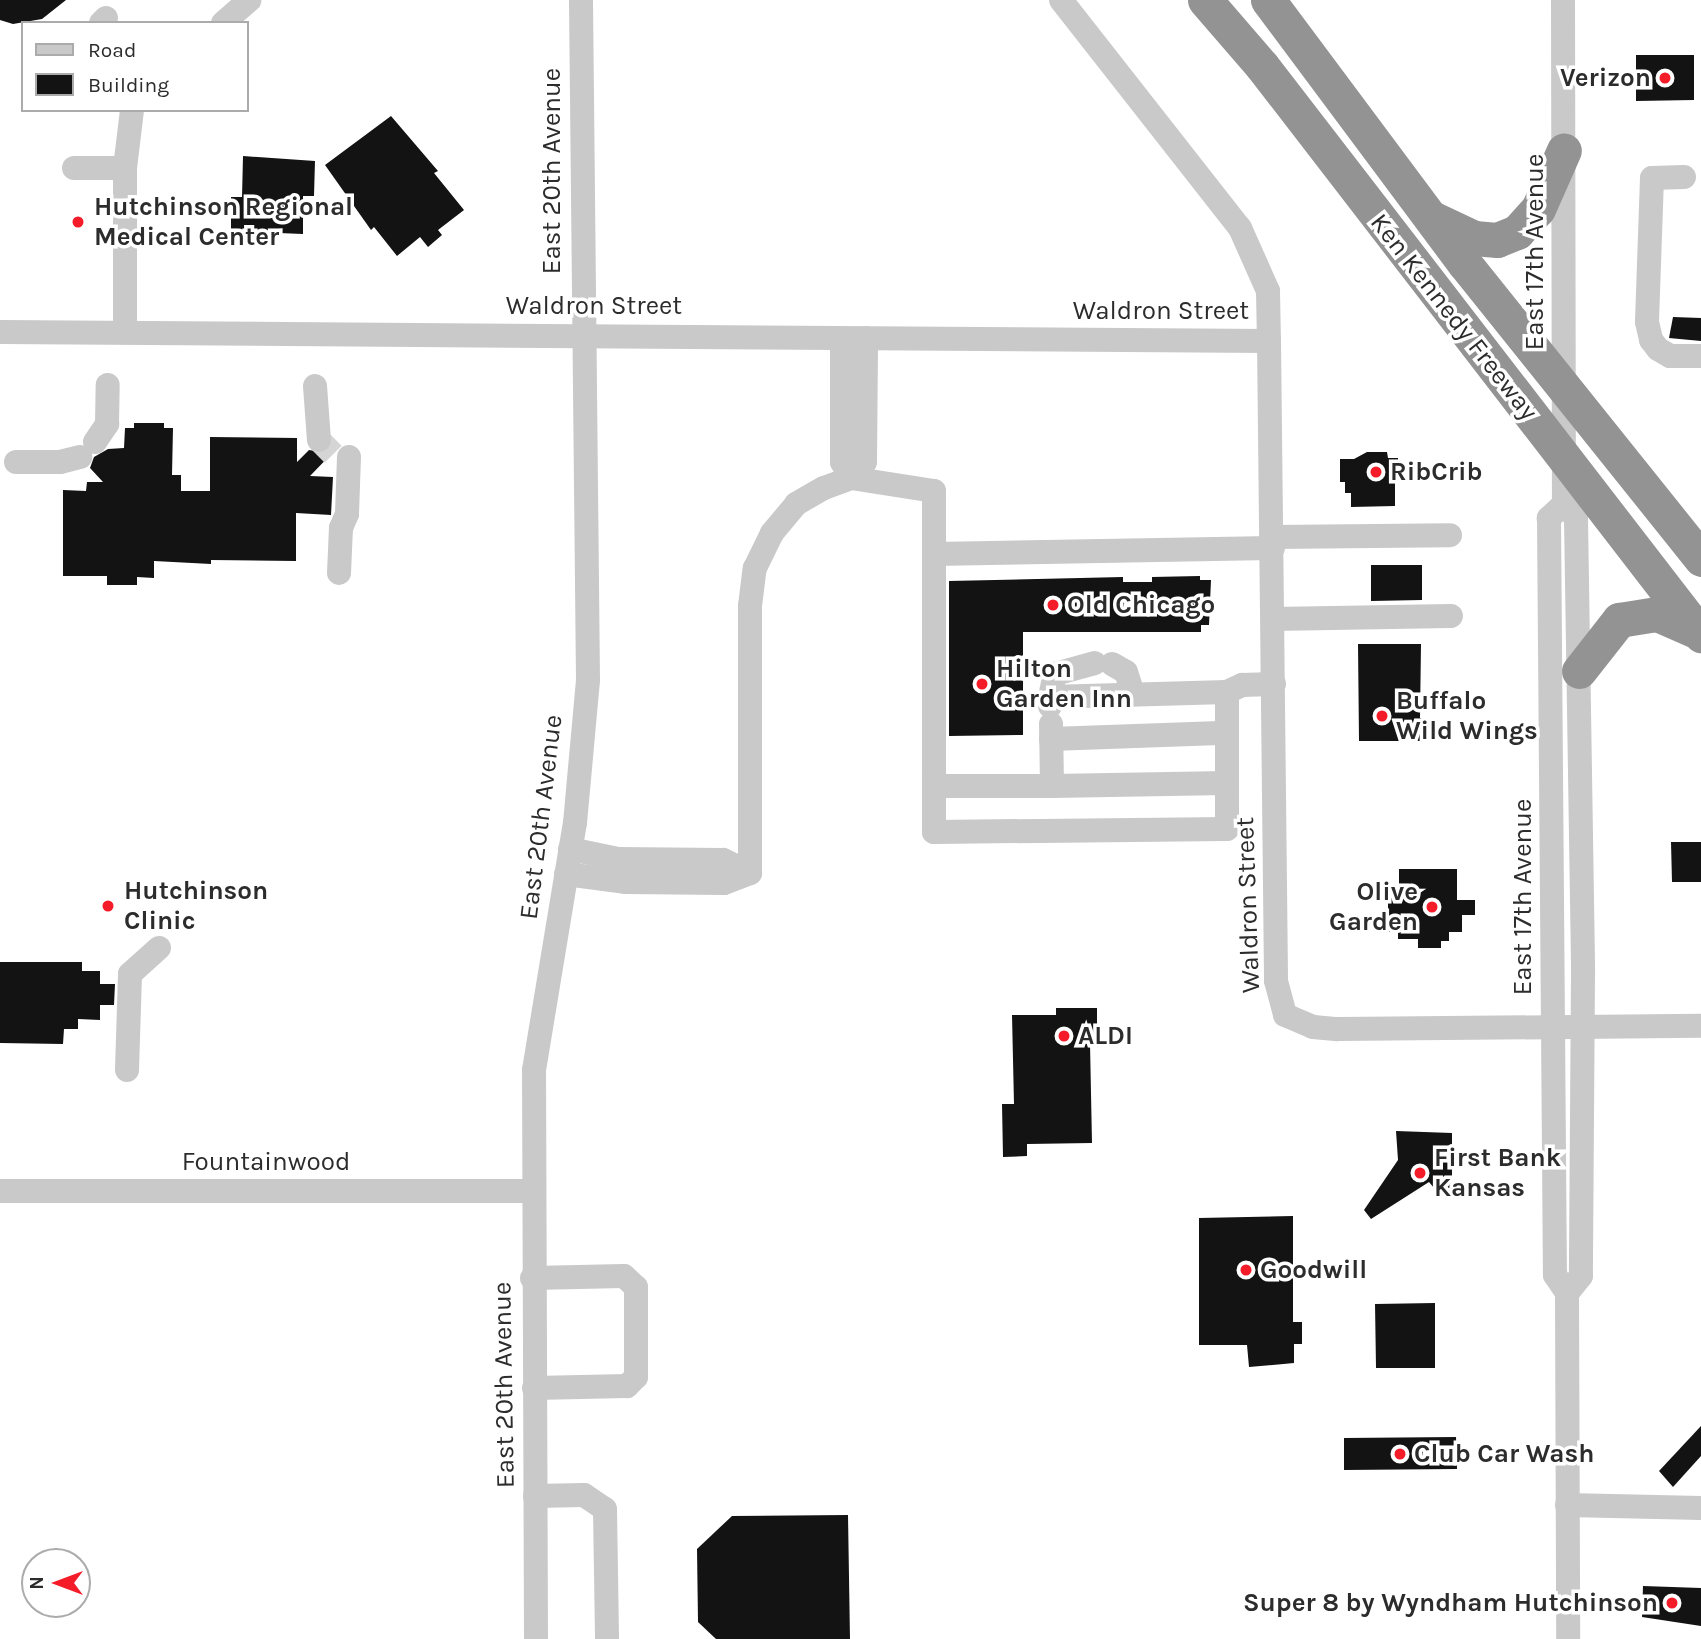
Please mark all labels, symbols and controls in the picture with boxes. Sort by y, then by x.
legend [21,21,248,112]
text: Road [88,38,136,62]
place label: Verizon [1560,62,1651,94]
street label: East 20th Avenue [536,68,568,274]
marker: Verizon [1657,70,1673,86]
text: Building [88,73,169,97]
street label: East 17th Avenue [1519,154,1551,350]
place label: Hutchinson Regional Medical Center [94,191,353,252]
street label: Ken Kennedy Freeway [1364,207,1544,427]
marker: Hutchinson Regional Medical Center [68,212,88,232]
street label: Waldron Street [506,290,682,322]
street label: Waldron Street [1073,295,1249,327]
place label: RibCrib [1390,456,1482,488]
marker: RibCrib [1368,464,1384,480]
place label: Old Chicago [1067,589,1215,621]
marker: Old Chicago [1045,597,1061,613]
place label: Hilton Garden Inn [996,653,1132,714]
marker: Hilton Garden Inn [974,676,990,692]
place label: Buffalo Wild Wings [1396,685,1538,746]
marker: Buffalo Wild Wings [1374,708,1390,724]
street label: East 20th Avenue [513,713,569,921]
street label: East 17th Avenue [1507,799,1539,995]
street label: Waldron Street [1229,816,1267,994]
place label: Hutchinson Clinic [124,875,268,936]
place label: Olive Garden [1329,876,1418,938]
marker: Hutchinson Clinic [98,896,118,916]
marker: Olive Garden [1424,899,1440,915]
place label: ALDI [1078,1020,1133,1052]
marker: ALDI [1056,1028,1072,1044]
place label: First Bank Kansas [1434,1142,1561,1204]
street label: Fountainwood [182,1146,350,1178]
marker: First Bank Kansas [1412,1165,1428,1181]
place label: Goodwill [1260,1254,1367,1286]
marker: Goodwill [1238,1262,1254,1278]
street label: East 20th Avenue [487,1282,521,1488]
place label: Club Car Wash [1414,1438,1594,1470]
marker: Club Car Wash [1392,1446,1408,1462]
north arrow [21,1548,91,1618]
text: N [26,1576,48,1590]
place label: Super 8 by Wyndham Hutchinson [1243,1587,1658,1619]
marker: Super 8 by Wyndham Hutchinson [1664,1595,1680,1611]

